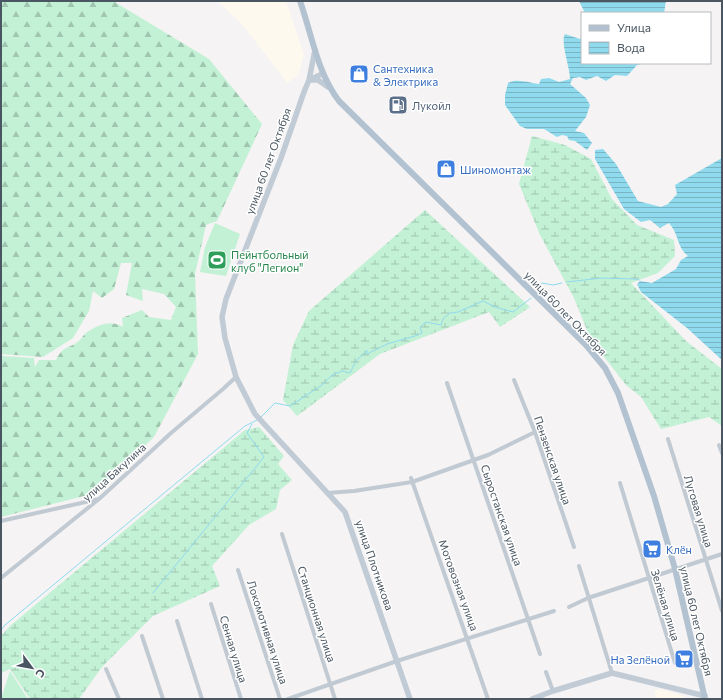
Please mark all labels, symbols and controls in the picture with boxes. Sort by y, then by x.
legend [581,12,711,64]
text: Улица [617,20,651,34]
text: Вода [617,40,645,54]
place label: Сантехника & Электрика [373,62,438,88]
shop icon: Сантехника & Электрика [348,63,370,85]
fuel station icon: Лукойл [387,94,409,116]
place label: Лукойл [412,99,451,112]
street label: улица 60 лет Октября [243,106,293,216]
shop icon: Шиномонтаж [435,158,457,180]
place label: Шиномонтаж [460,163,531,176]
place label: Пейнтбольный клуб "Легион" [231,248,308,274]
sports icon: Пейнтбольный клуб "Легион" [206,249,228,271]
street label: улица 60 лет Октября [522,268,610,358]
street label: Пензенская улица [532,414,574,506]
street label: улица Бакулина [80,440,148,504]
street label: Сыростанская улица [479,463,525,567]
street label: Луговая улица [682,473,716,549]
street label: улица Плотникова [353,518,397,612]
street label: Мотовозная улица [436,538,482,632]
supermarket icon: Клён [641,538,663,560]
place label: Клён [666,543,692,556]
street label: Станционная улица [295,564,339,664]
street label: улица 60 лет Октября [678,565,716,677]
street label: Зелёная улица [649,568,683,642]
street label: Локомотивная улица [245,578,291,686]
street label: Сенная улица [218,614,250,684]
north arrow [12,648,52,688]
supermarket icon: На Зелёной [673,648,695,670]
place label: На Зелёной [611,653,670,666]
text: С [33,667,48,681]

